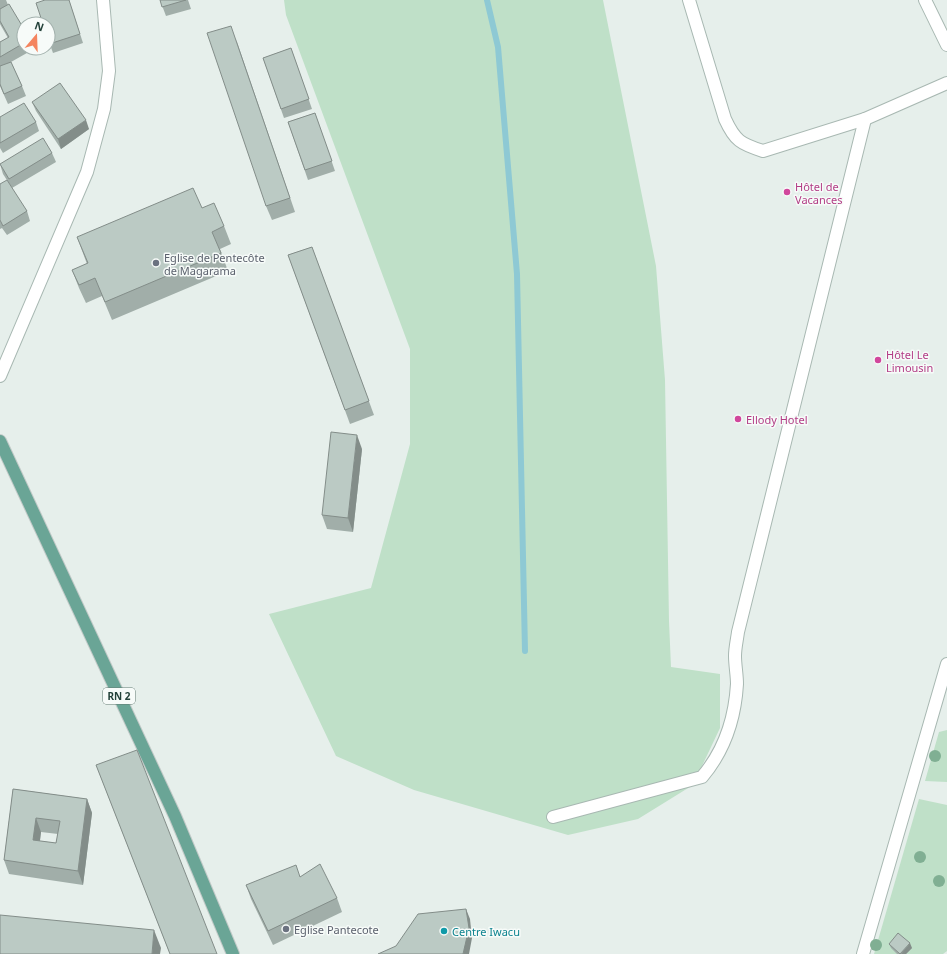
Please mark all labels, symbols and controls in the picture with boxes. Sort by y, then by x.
north arrow [16,16,56,56]
text: N [33,18,46,35]
place label: Hôtel de Vacances [795,179,843,207]
marker: Hôtel de Vacances [782,187,792,197]
place label: Eglise de Pentecôte de Magarama [164,250,265,278]
marker: Eglise de Pentecôte de Magarama [151,258,161,268]
place label: Hôtel Le Limousin [886,347,933,375]
marker: Hôtel Le Limousin [873,355,883,365]
place label: Ellody Hotel [746,412,808,427]
marker: Ellody Hotel [733,414,743,424]
road number: RN 2 [103,688,135,704]
place label: Eglise Pantecote [294,922,379,937]
marker: Eglise Pantecote [281,924,291,934]
place label: Centre Iwacu [452,924,520,939]
marker: Centre Iwacu [439,926,449,936]

